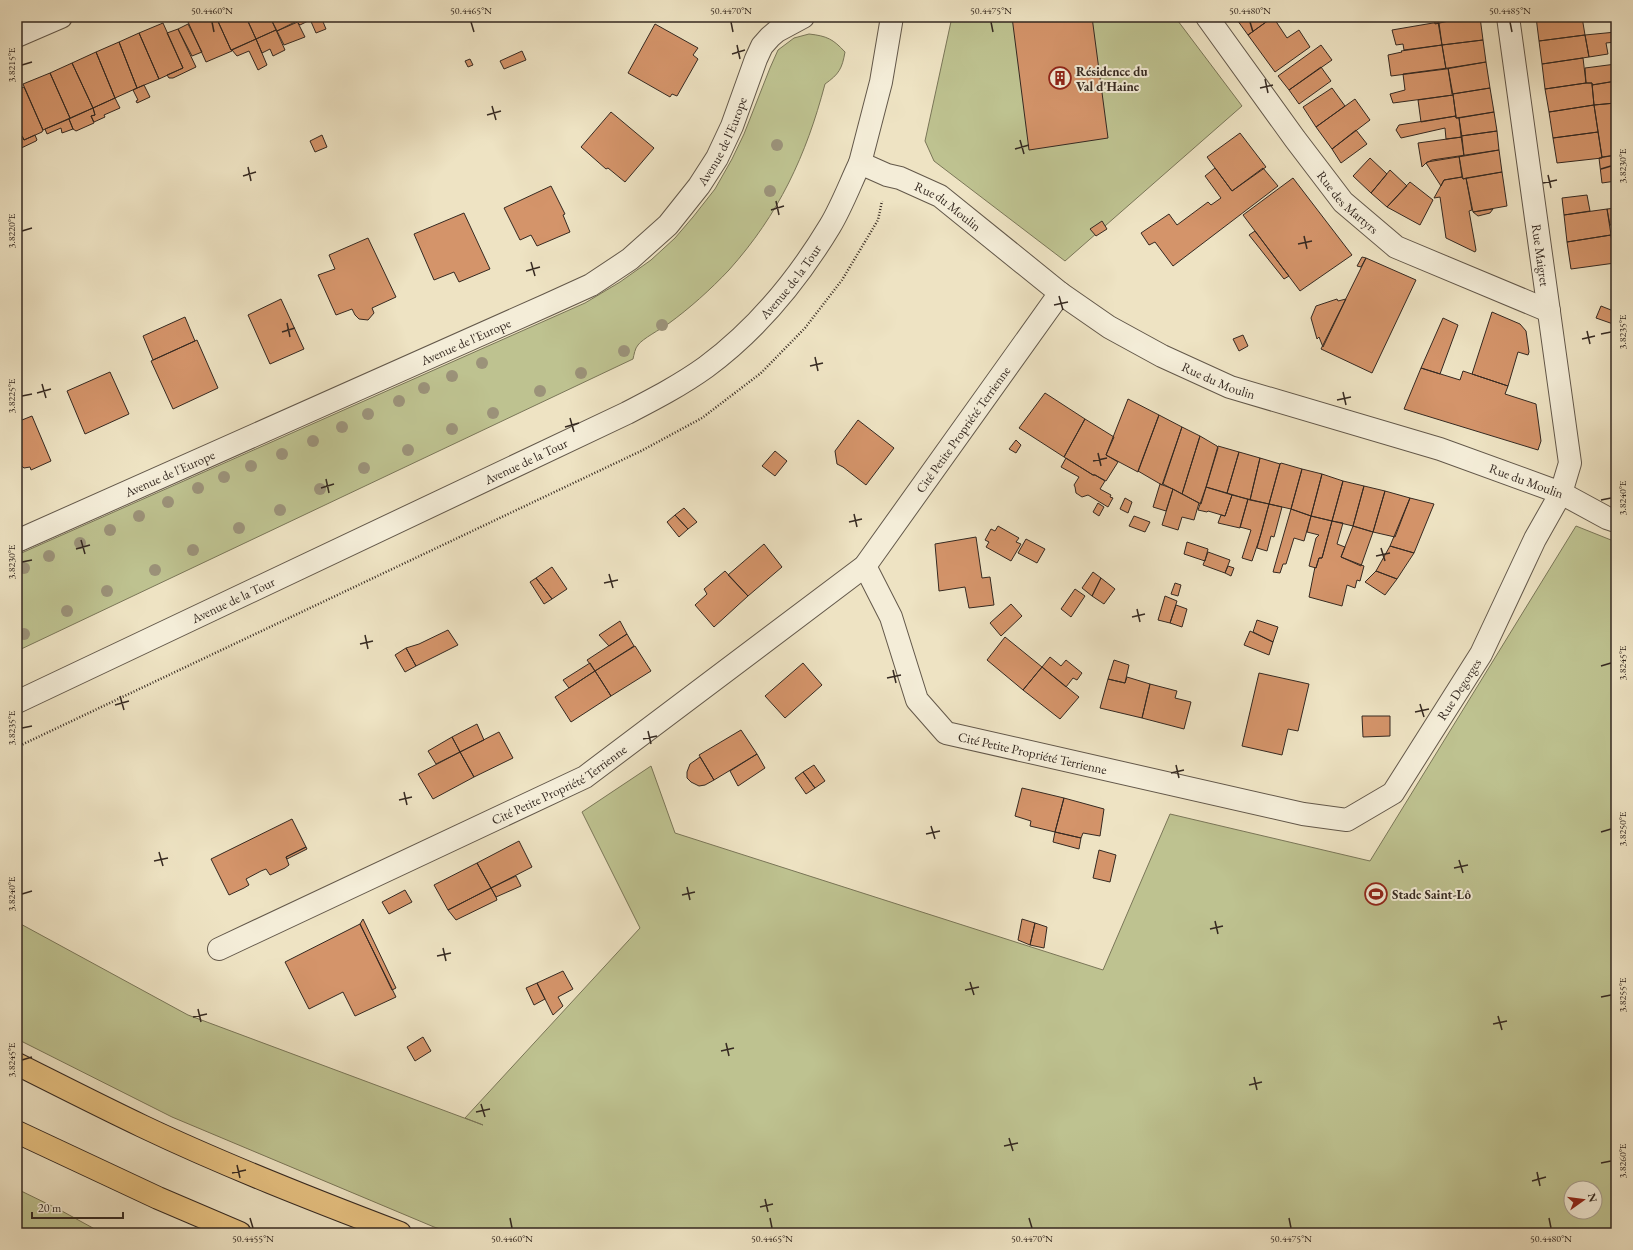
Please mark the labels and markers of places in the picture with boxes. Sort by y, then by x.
place label: Résidence du Val d'Haine [1076,63,1148,95]
building icon: Résidence du Val d'Haine [1047,65,1073,91]
sports icon: Stade Saint-Lô [1363,881,1389,907]
place label: Stade Saint-Lô [1392,886,1471,903]

